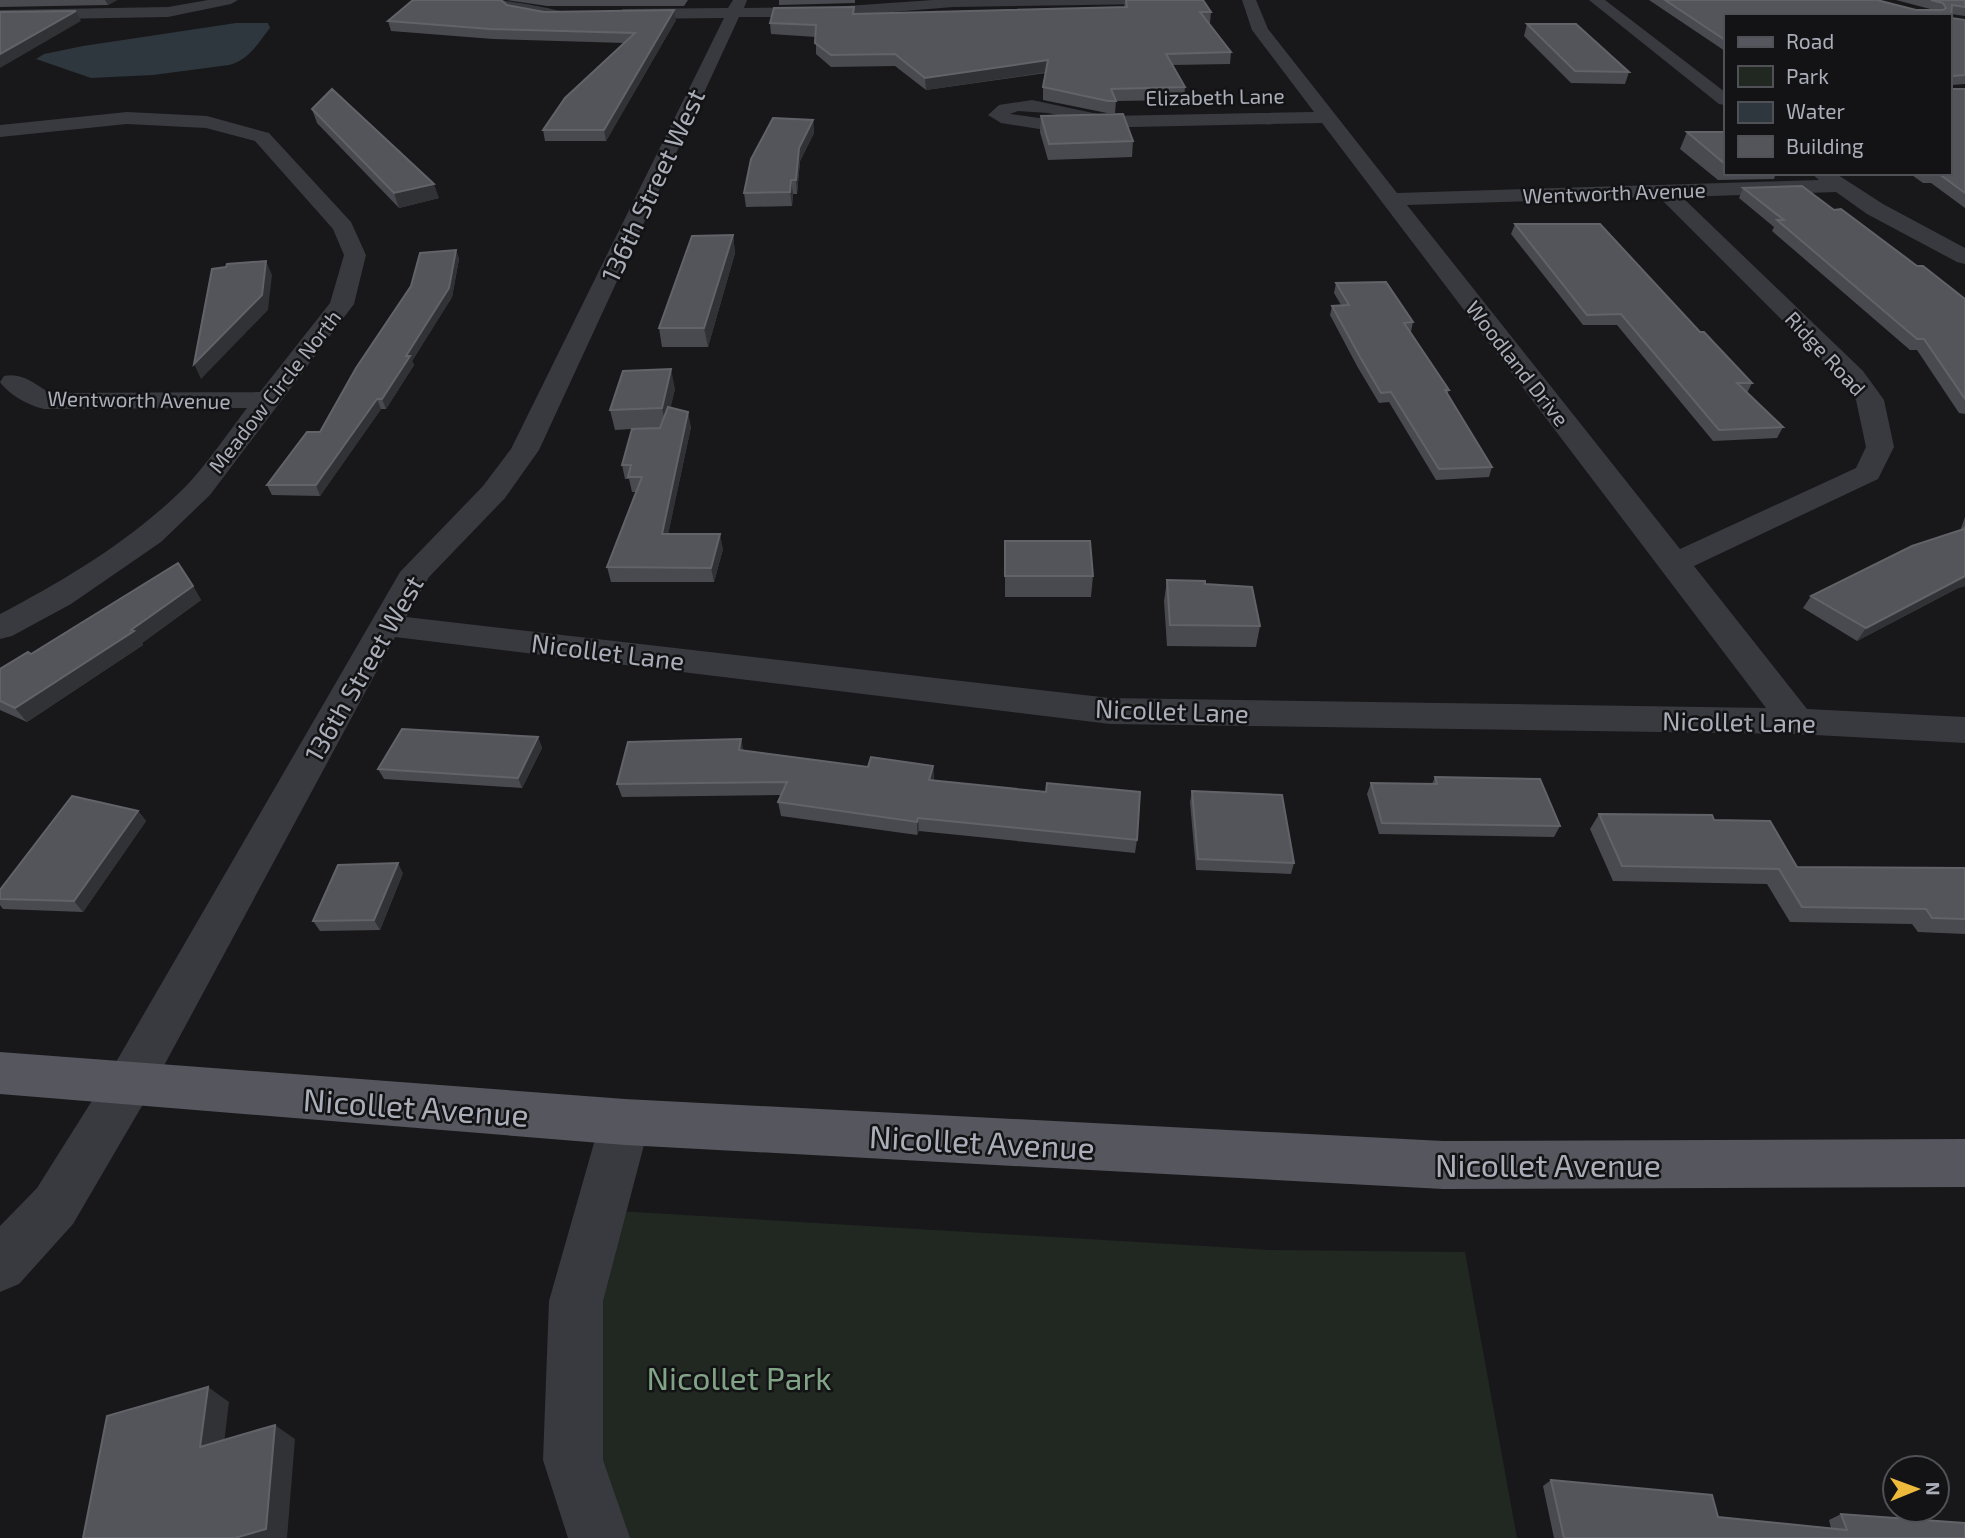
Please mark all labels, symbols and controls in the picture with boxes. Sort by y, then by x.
legend [1724,14,1951,175]
text: Road [1786,28,1834,53]
text: Park [1786,63,1829,88]
street label: Elizabeth Lane [1145,82,1285,110]
street label: 136th Street West [594,83,710,286]
text: Water [1786,98,1845,123]
text: Building [1786,133,1864,158]
street label: Wentworth Avenue [1522,176,1706,208]
street label: Woodland Drive [1461,295,1575,431]
street label: Meadow Circle North [203,305,345,477]
street label: Ridge Road [1781,306,1871,400]
street label: Wentworth Avenue [47,385,231,413]
street label: 136th Street West [297,569,429,766]
street label: Nicollet Lane [530,626,686,676]
street label: Nicollet Lane [1095,692,1249,728]
street label: Nicollet Lane [1662,704,1816,738]
street label: Nicollet Avenue [302,1079,530,1133]
street label: Nicollet Avenue [868,1116,1096,1166]
street label: Nicollet Avenue [1435,1145,1661,1183]
park label: Nicollet Park [646,1358,832,1396]
north arrow [1881,1454,1951,1524]
text: N [1922,1482,1945,1496]

